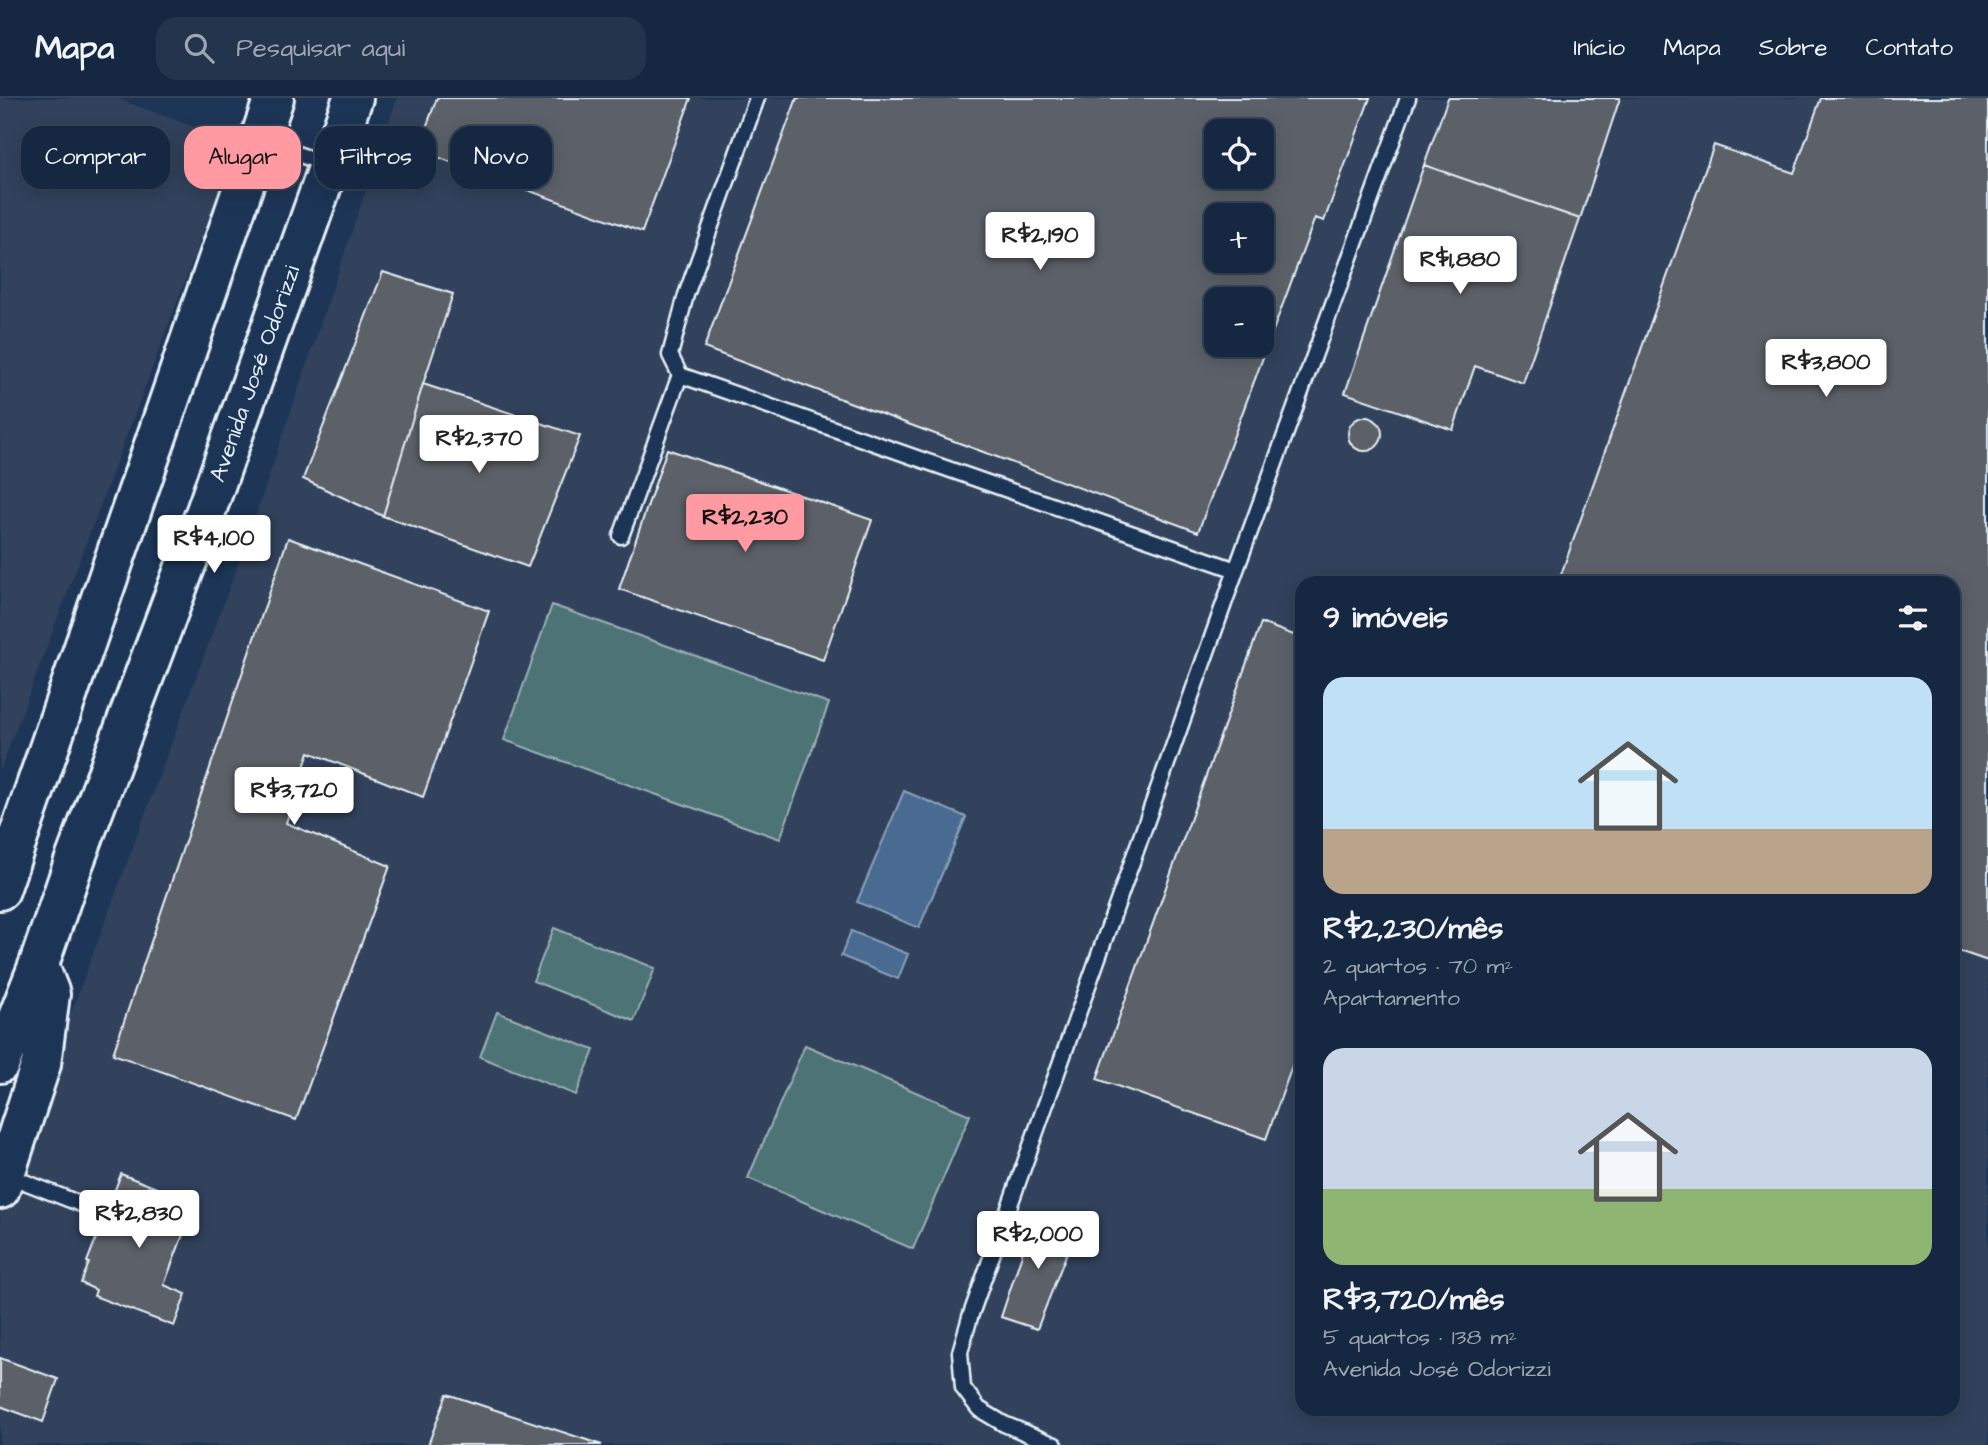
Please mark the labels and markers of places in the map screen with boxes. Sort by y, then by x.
pin: R$2,190 [975,212,1105,272]
pin: R$1,880 [1395,236,1525,296]
pin: R$3,800 [1761,340,1891,399]
pin: R$2,370 [414,416,544,475]
pin: R$2,230 [680,494,810,554]
pin: R$4,100 [149,516,279,575]
pin: R$3,720 [229,768,359,827]
pin: R$2,830 [74,1190,204,1250]
pin: R$2,000 [973,1212,1103,1271]

